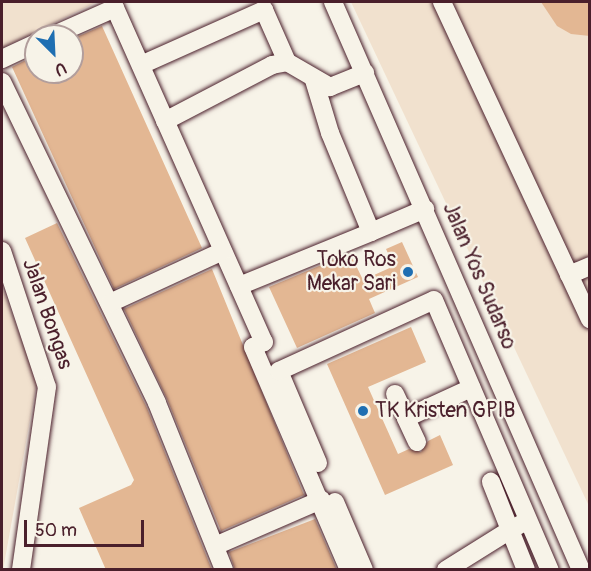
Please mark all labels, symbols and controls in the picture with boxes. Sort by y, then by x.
north arrow [24,24,84,84]
text: U [52,57,69,80]
street label: Jalan Yos Sudarso [437,199,521,353]
place label: Toko Ros Mekar Sari [307,247,396,297]
street label: Jalan Bongas [16,256,78,372]
marker: Toko Ros Mekar Sari [401,265,415,279]
place label: TK Kristen GPIB [375,398,515,424]
marker: TK Kristen GPIB [356,404,370,418]
scale bar [27,508,147,546]
text: 50 m [35,519,77,542]

